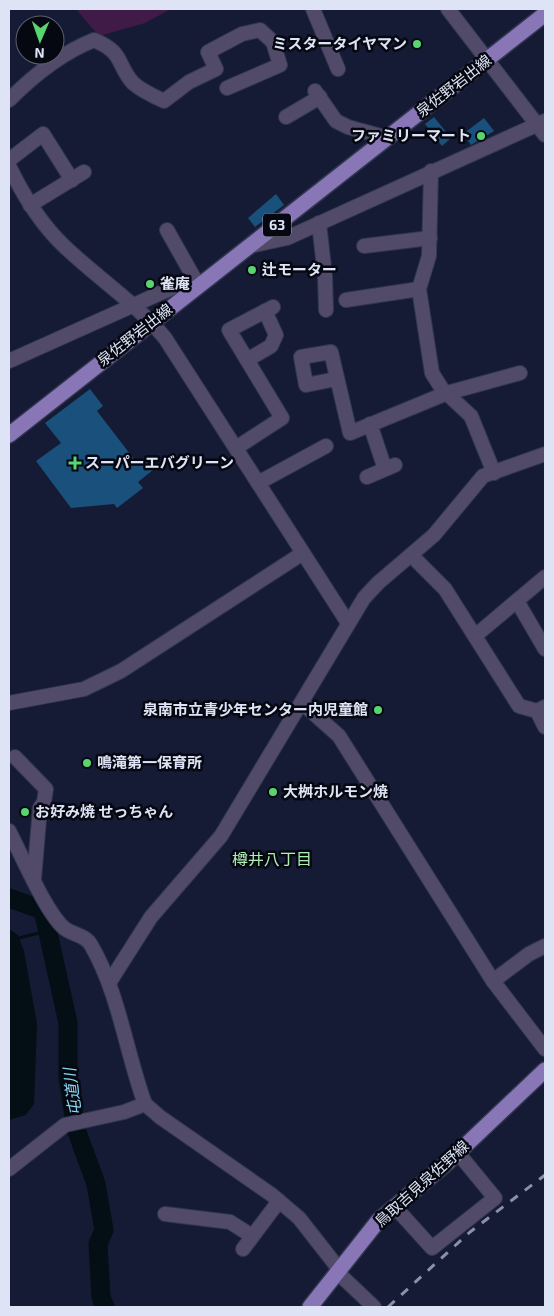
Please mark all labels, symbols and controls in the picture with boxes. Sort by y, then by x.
north arrow [15,15,65,65]
place label: ミスタータイヤマン [272,34,407,52]
marker: ミスタータイヤマン [411,38,423,50]
text: N [34,45,45,62]
street label: 泉佐野岩出線 [412,50,494,120]
place label: ファミリーマート [351,126,471,144]
marker: ファミリーマート [475,130,487,142]
road number: 63 [263,214,291,236]
place label: 辻モーター [262,260,337,278]
marker: 辻モーター [246,264,258,276]
place label: 雀庵 [160,274,190,292]
marker: 雀庵 [144,278,156,290]
street label: 泉佐野岩出線 [93,299,175,369]
place label: スーパーエバグリーン [85,453,234,471]
marker: スーパーエバグリーン [69,457,81,469]
place label: 泉南市立青少年センター内児童館 [143,700,368,718]
marker: 泉南市立青少年センター内児童館 [372,704,384,716]
place label: 鳴滝第一保育所 [97,753,202,771]
marker: 鳴滝第一保育所 [81,757,93,769]
place label: 大桝ホルモン焼 [283,782,388,800]
marker: 大桝ホルモン焼 [267,786,279,798]
place label: お好み焼 せっちゃん [35,802,173,820]
marker: お好み焼 せっちゃん [19,806,31,818]
district label: 樽井八丁目 [232,849,312,868]
water label: 屯道川 [59,1065,84,1117]
street label: 鳥取吉見泉佐野線 [371,1136,472,1230]

